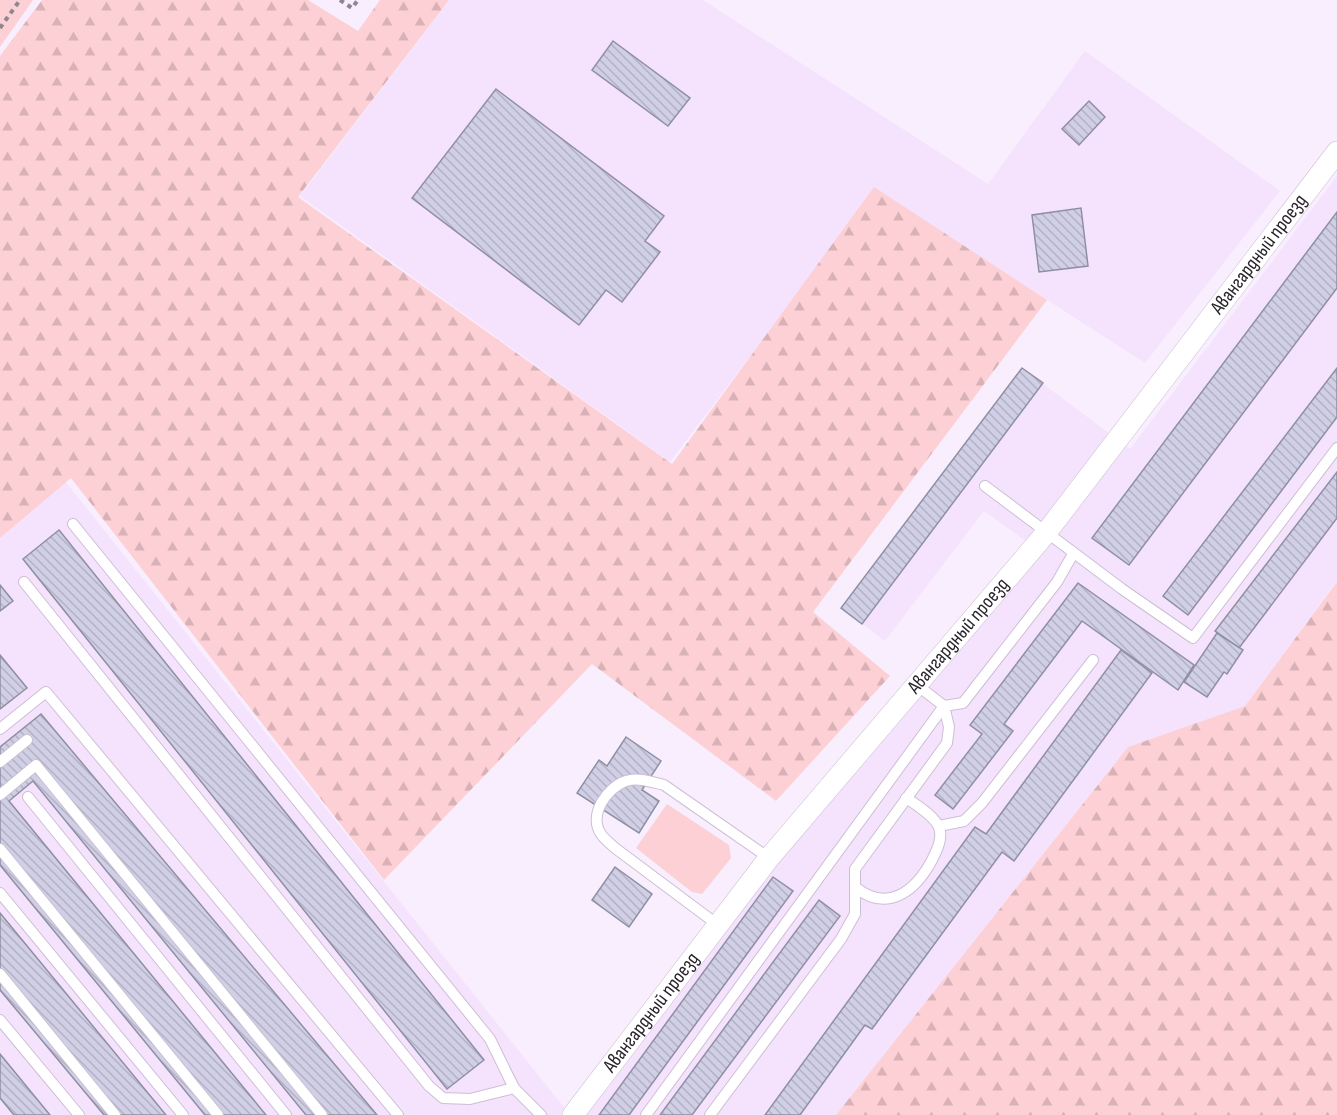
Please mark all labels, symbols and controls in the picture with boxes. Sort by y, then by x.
street label: Авангардный проезд [1205,190,1312,320]
street label: Авангардный проезд [902,573,1014,699]
street label: Авангардный проезд [597,948,705,1078]

